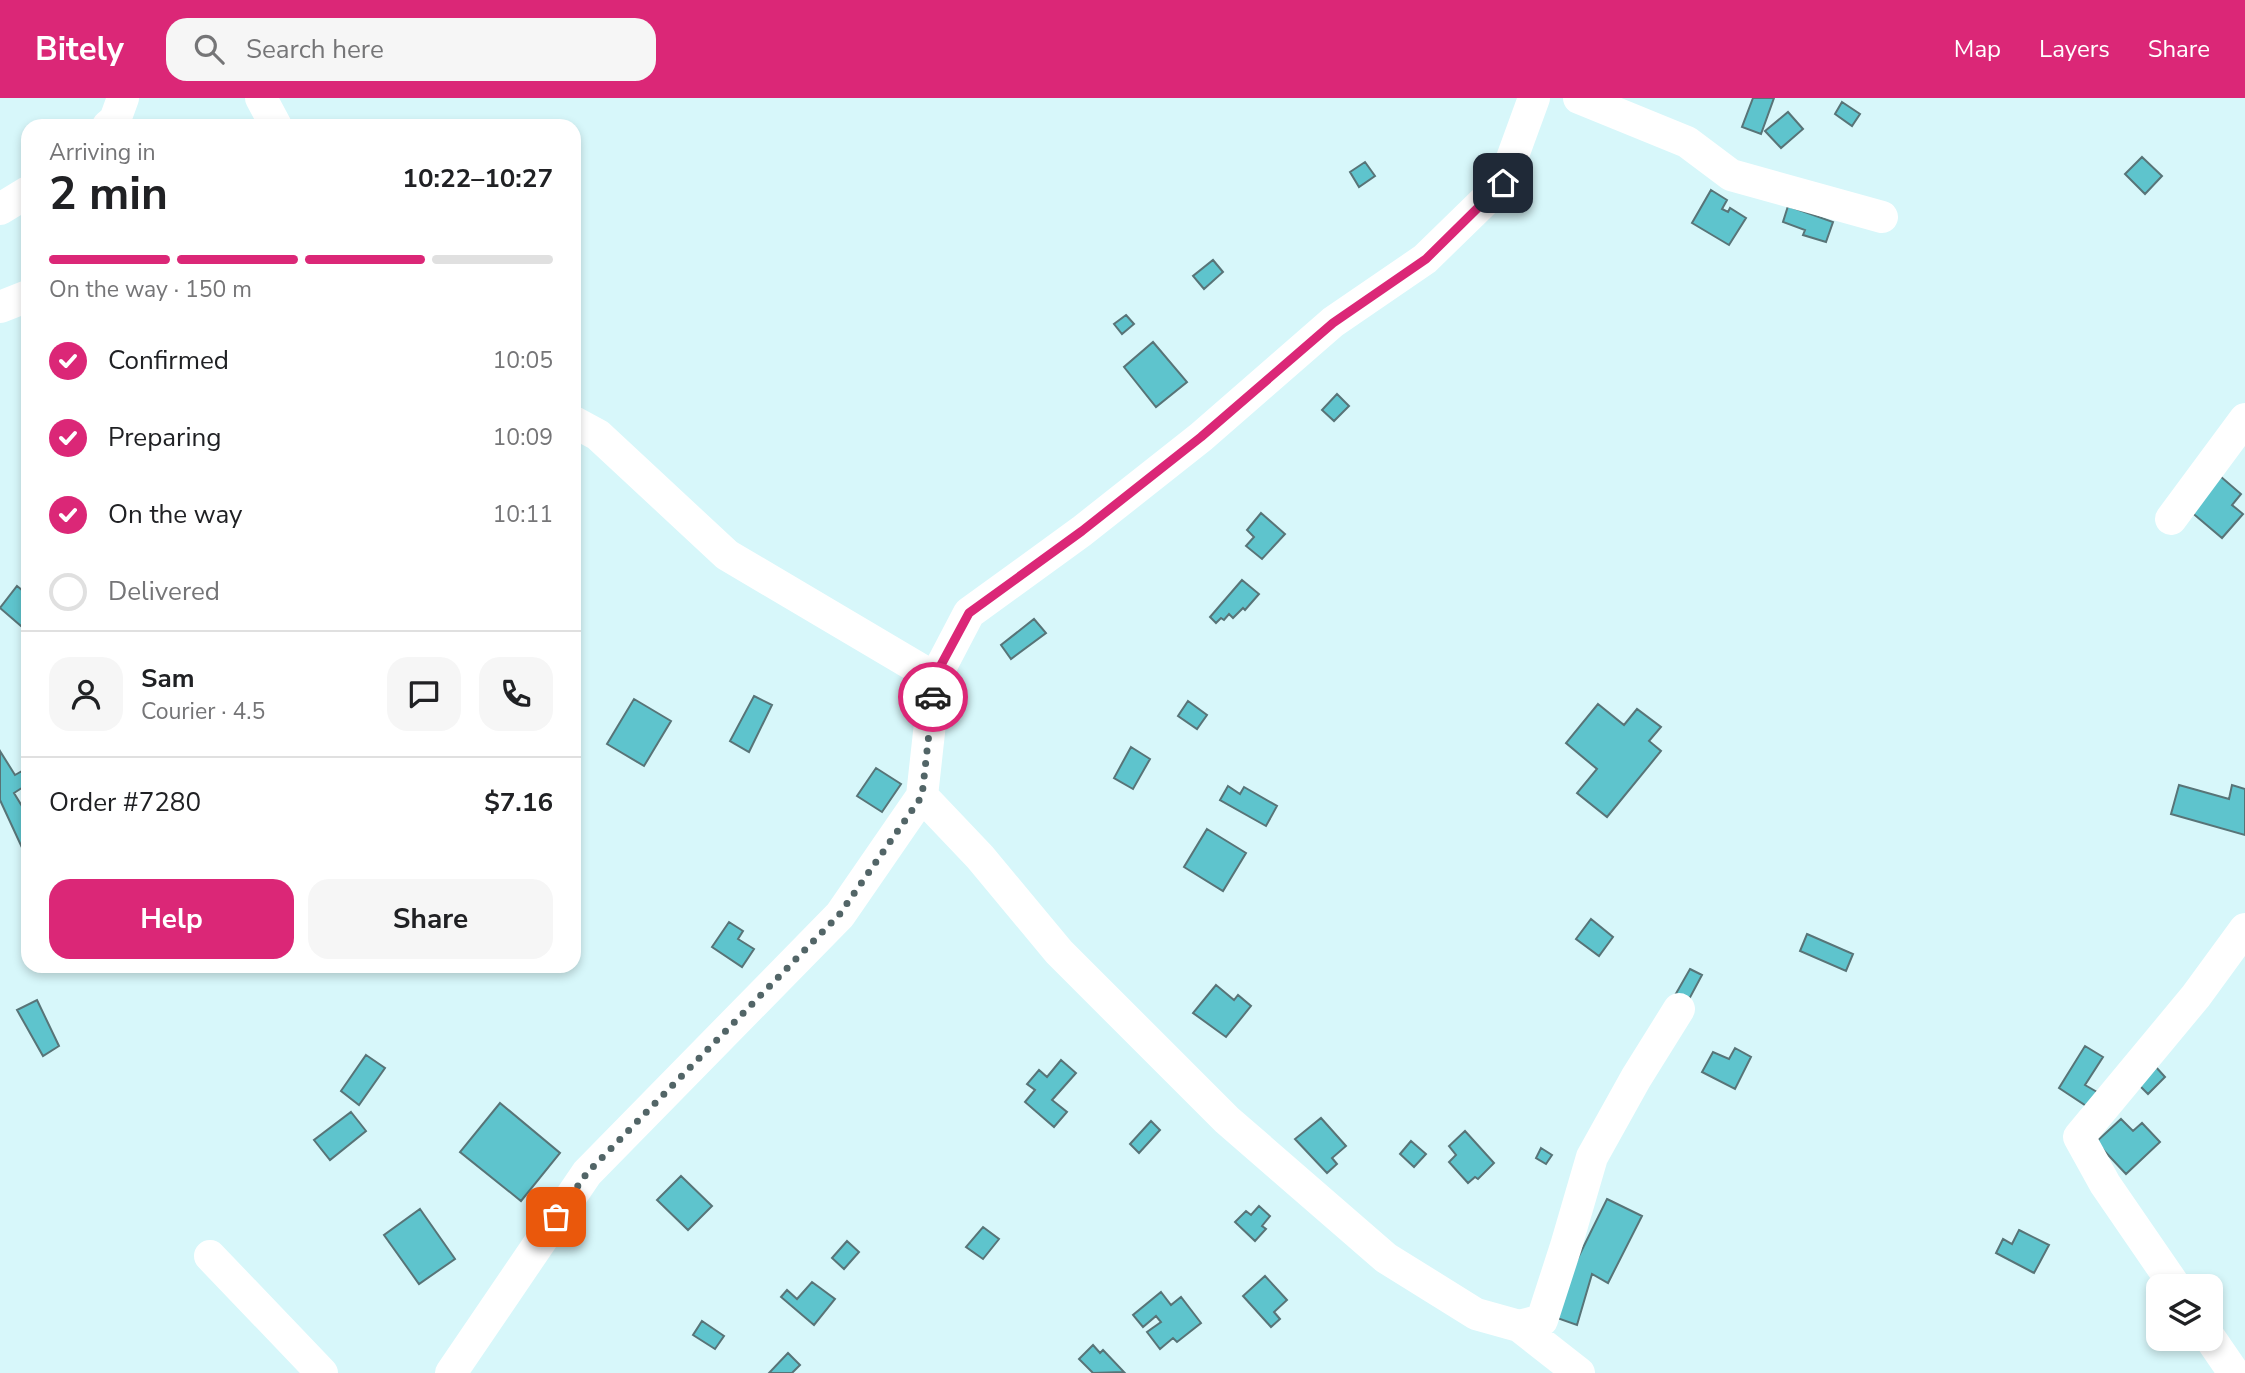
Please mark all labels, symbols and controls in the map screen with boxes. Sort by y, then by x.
search box [166,18,656,81]
text: Bitely [35,27,124,72]
icon: search [190,30,228,68]
text: Search here [246,32,384,67]
text: Map [1954,33,2001,65]
text: Layers [2039,33,2110,65]
text: Share [2148,33,2210,65]
text: Arriving in [49,137,156,168]
pin [1473,153,1533,213]
text: 10:22–10:27 [402,161,553,196]
text: 2 min [49,162,168,225]
icon: home [1484,164,1522,202]
text: On the way · 150 m [49,274,252,305]
icon: check [49,342,87,380]
text: Confirmed [108,343,229,378]
text: 10:05 [493,345,553,376]
icon: check [49,419,87,457]
text: Preparing [108,420,221,455]
text: 10:09 [493,422,553,453]
icon: check [49,496,87,534]
text: On the way [108,497,242,532]
text: 10:11 [493,499,553,530]
text: Delivered [108,574,220,609]
button: person [49,657,123,731]
button: chat [387,657,461,731]
button: phone [479,657,553,731]
text: Sam [141,661,194,696]
courier [898,662,968,732]
icon: car [914,678,952,716]
text: Courier · 4.5 [141,696,265,727]
text: Order #7280 [49,785,201,820]
text: $7.16 [484,785,553,820]
button: Help [49,879,294,959]
button: Share [308,879,553,959]
pin [526,1187,586,1247]
icon: bag [537,1198,575,1236]
map controls [2146,1274,2223,1351]
button: layers [2146,1274,2223,1351]

